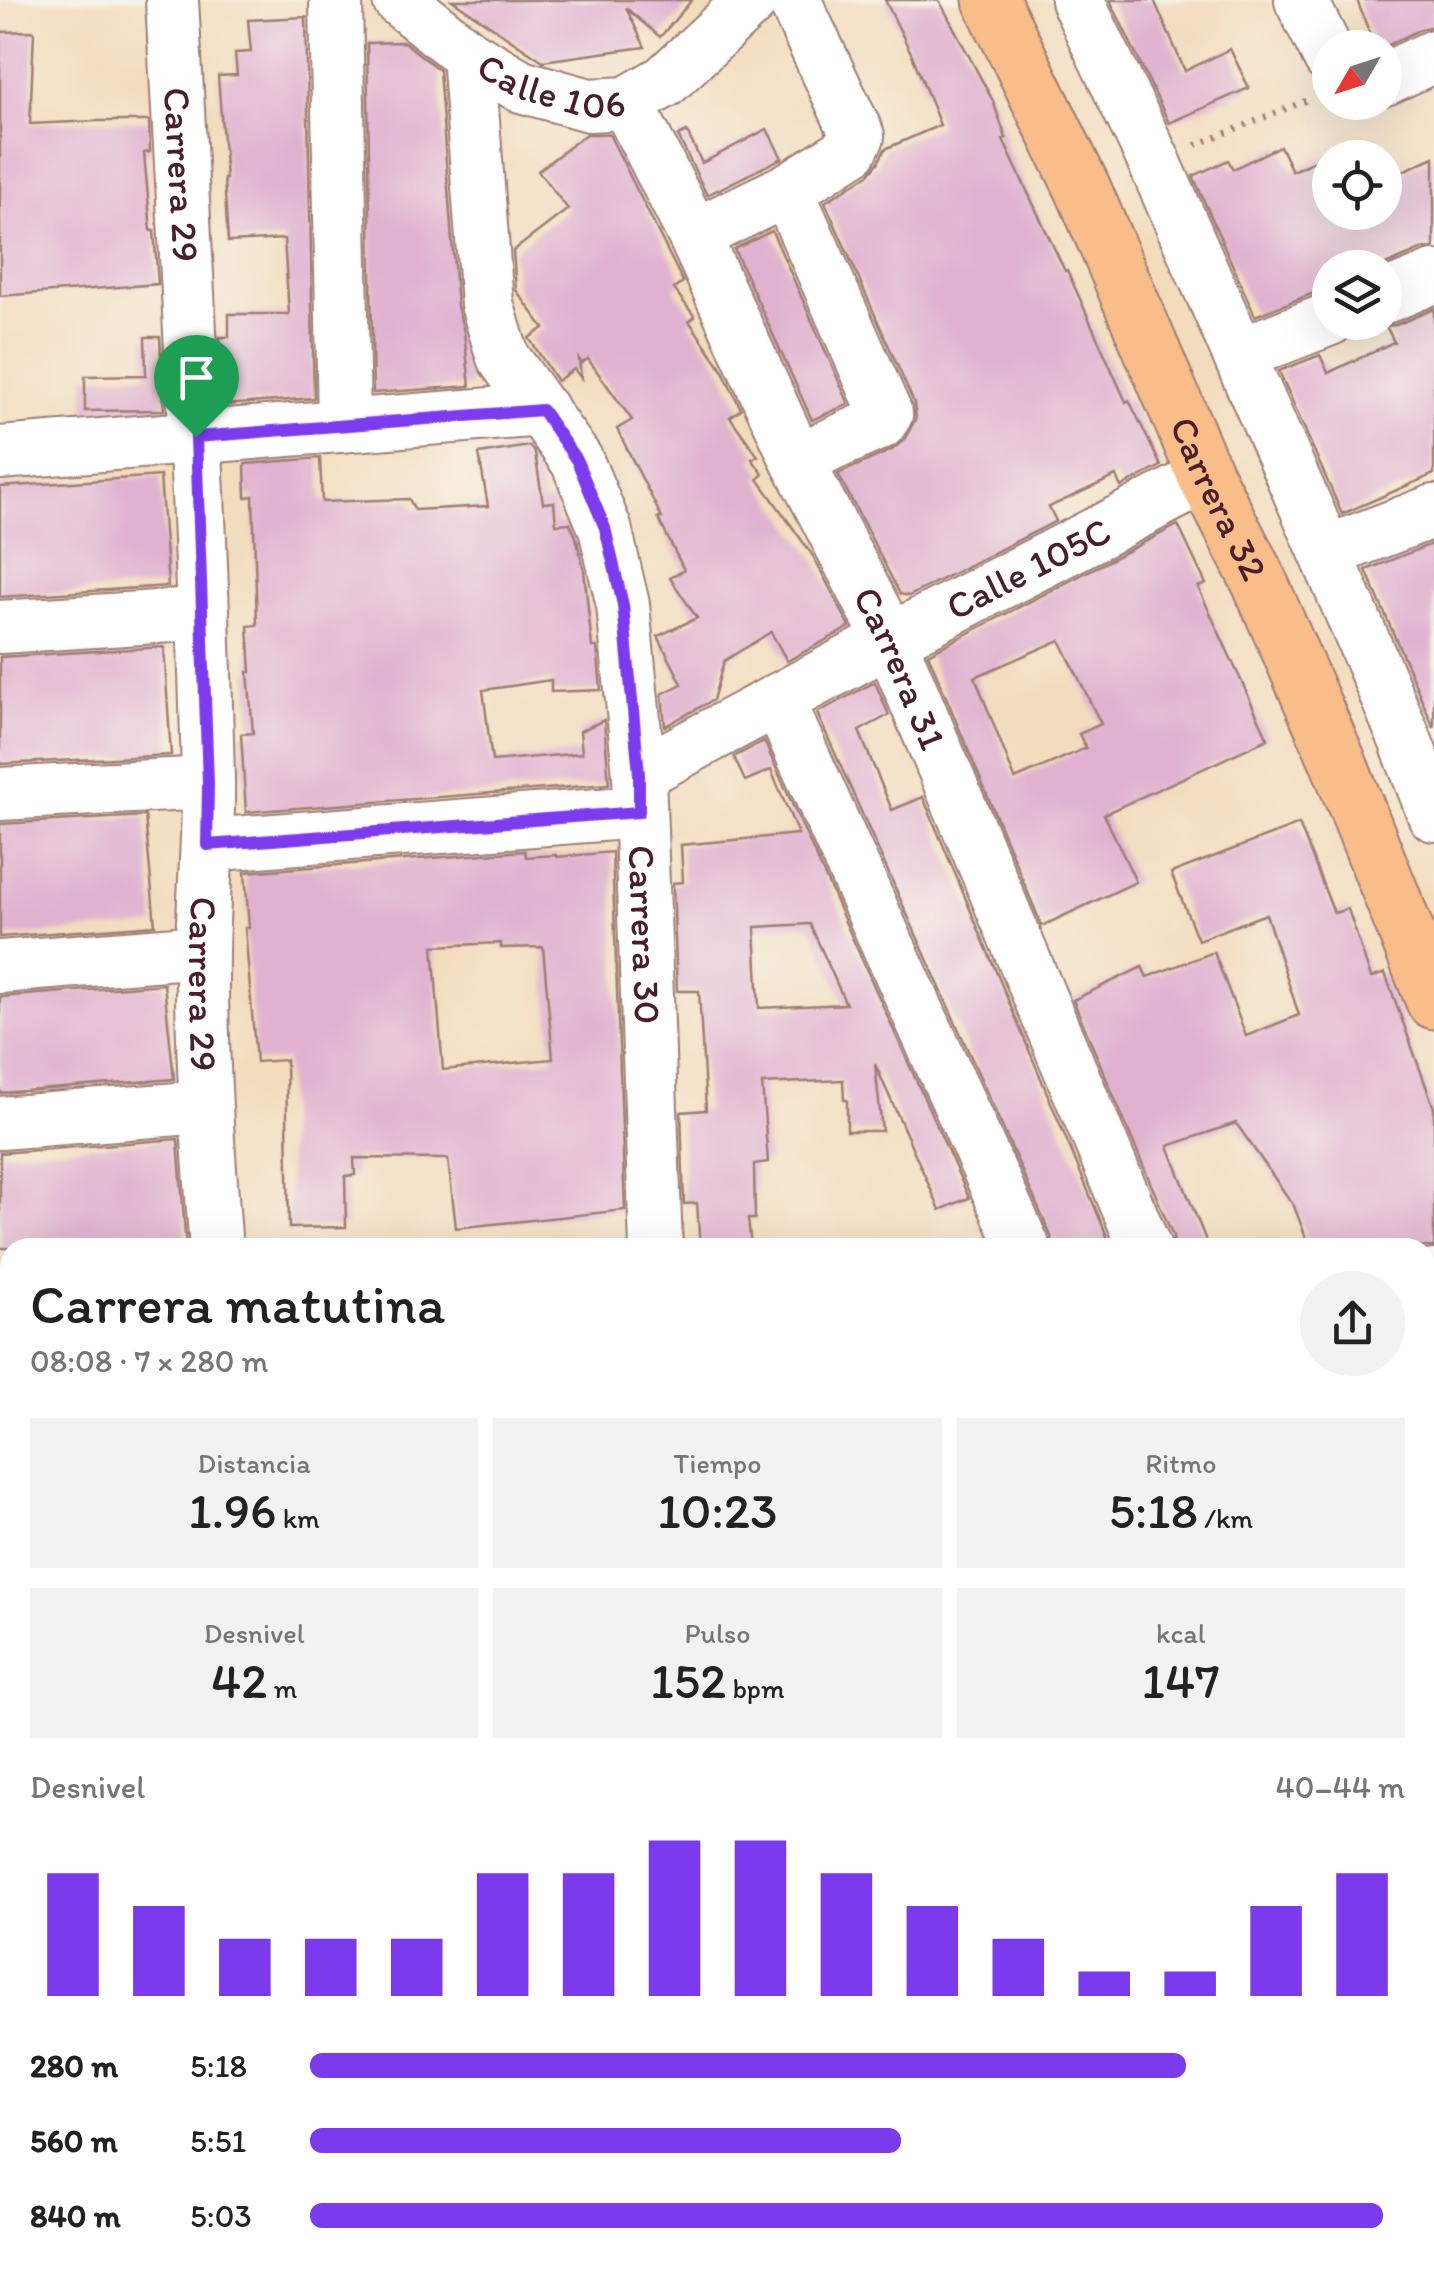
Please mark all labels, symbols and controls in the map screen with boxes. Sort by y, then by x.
north arrow [1312,30,1402,120]
map controls [1312,30,1402,340]
street label: Calle 106 [469,43,627,128]
street label: Carrera 29 [154,86,209,263]
button: locate [1312,140,1402,230]
button: layers [1312,250,1402,340]
pin [154,335,239,438]
icon: arrive [169,350,224,405]
street label: Carrera 32 [1160,410,1278,588]
street label: Calle 105C [939,508,1118,630]
street label: Carrera 31 [843,579,956,756]
street label: Carrera 30 [619,844,671,1025]
street label: Carrera 29 [179,895,227,1072]
text: Carrera matutina [30,1271,445,1337]
button: share [1300,1271,1405,1376]
text: 08:08 · 7 × 280 m [30,1342,269,1380]
text: Distancia [198,1446,311,1480]
text: Tiempo [674,1446,761,1480]
text: Ritmo [1145,1446,1217,1480]
text: 1.96 [188,1480,277,1541]
text: 10:23 [658,1480,777,1541]
text: 5:18 [1109,1480,1198,1541]
text: km [277,1501,320,1535]
text: /km [1198,1501,1253,1535]
text: Desnivel [204,1616,305,1650]
text: Pulso [684,1616,751,1650]
text: kcal [1156,1616,1206,1650]
text: 42 [211,1650,267,1711]
text: 152 [650,1650,726,1711]
text: 147 [1142,1650,1220,1711]
text: m [267,1671,297,1705]
text: bpm [726,1671,784,1705]
text: Desnivel [30,1768,145,1806]
text: 40–44 m [1276,1768,1405,1806]
text: 280 m [30,2047,118,2085]
text: 5:18 [190,2047,247,2085]
text: 560 m [30,2122,118,2160]
text: 5:51 [190,2122,246,2160]
text: 840 m [30,2197,121,2235]
text: 5:03 [190,2197,252,2235]

